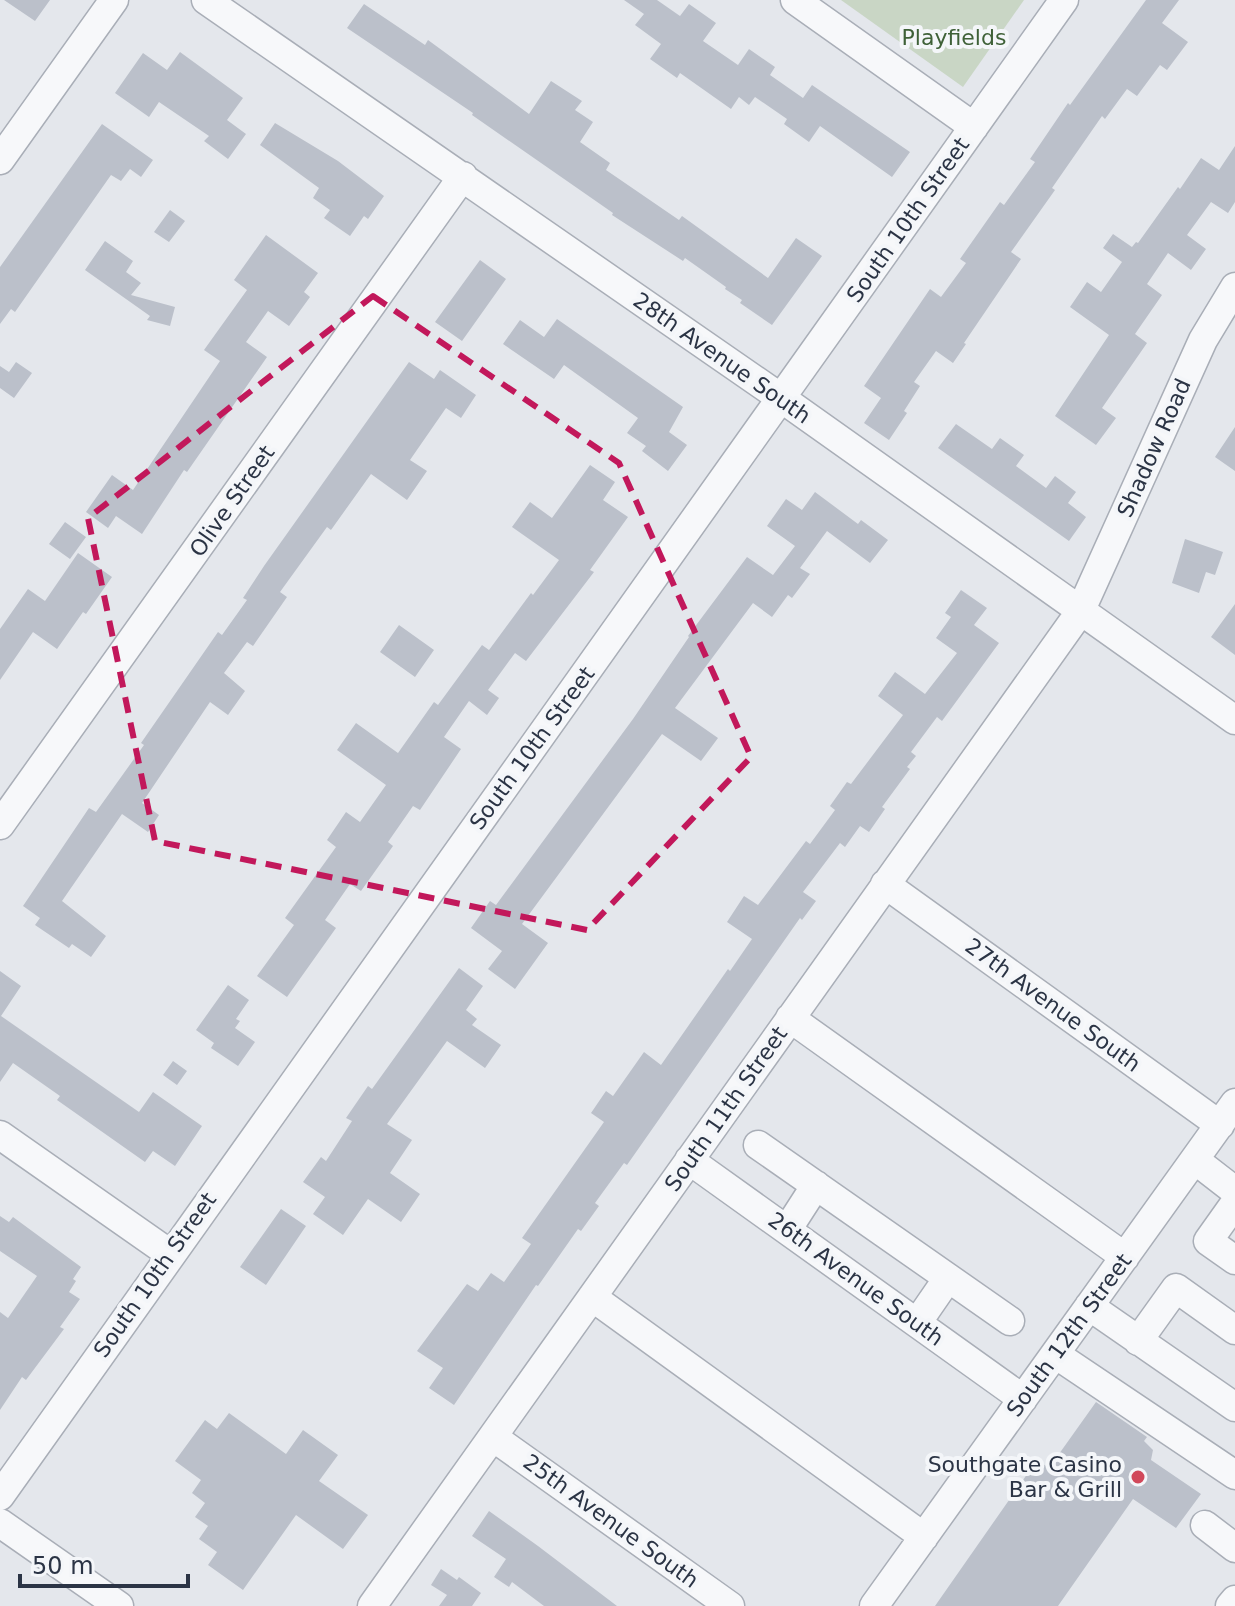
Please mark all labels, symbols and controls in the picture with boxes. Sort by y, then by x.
park label: Playfields [902,25,1006,50]
street label: South 10th Street [842,133,974,307]
street label: 28th Avenue South [629,287,815,429]
street label: Shadow Road [1112,375,1196,521]
street label: Olive Street [184,440,280,561]
street label: South 10th Street [464,661,600,834]
street label: 27th Avenue South [961,933,1145,1077]
street label: South 11th Street [660,1022,792,1196]
street label: South 10th Street [89,1188,221,1362]
street label: 26th Avenue South [764,1207,948,1351]
street label: South 12th Street [1001,1248,1137,1421]
street label: 25th Avenue South [519,1449,703,1593]
place label: Southgate Casino Bar & Grill [928,1452,1122,1502]
marker: Southgate Casino Bar & Grill [1129,1468,1147,1486]
scale bar [20,1538,188,1588]
text: 50 m [32,1552,94,1580]

